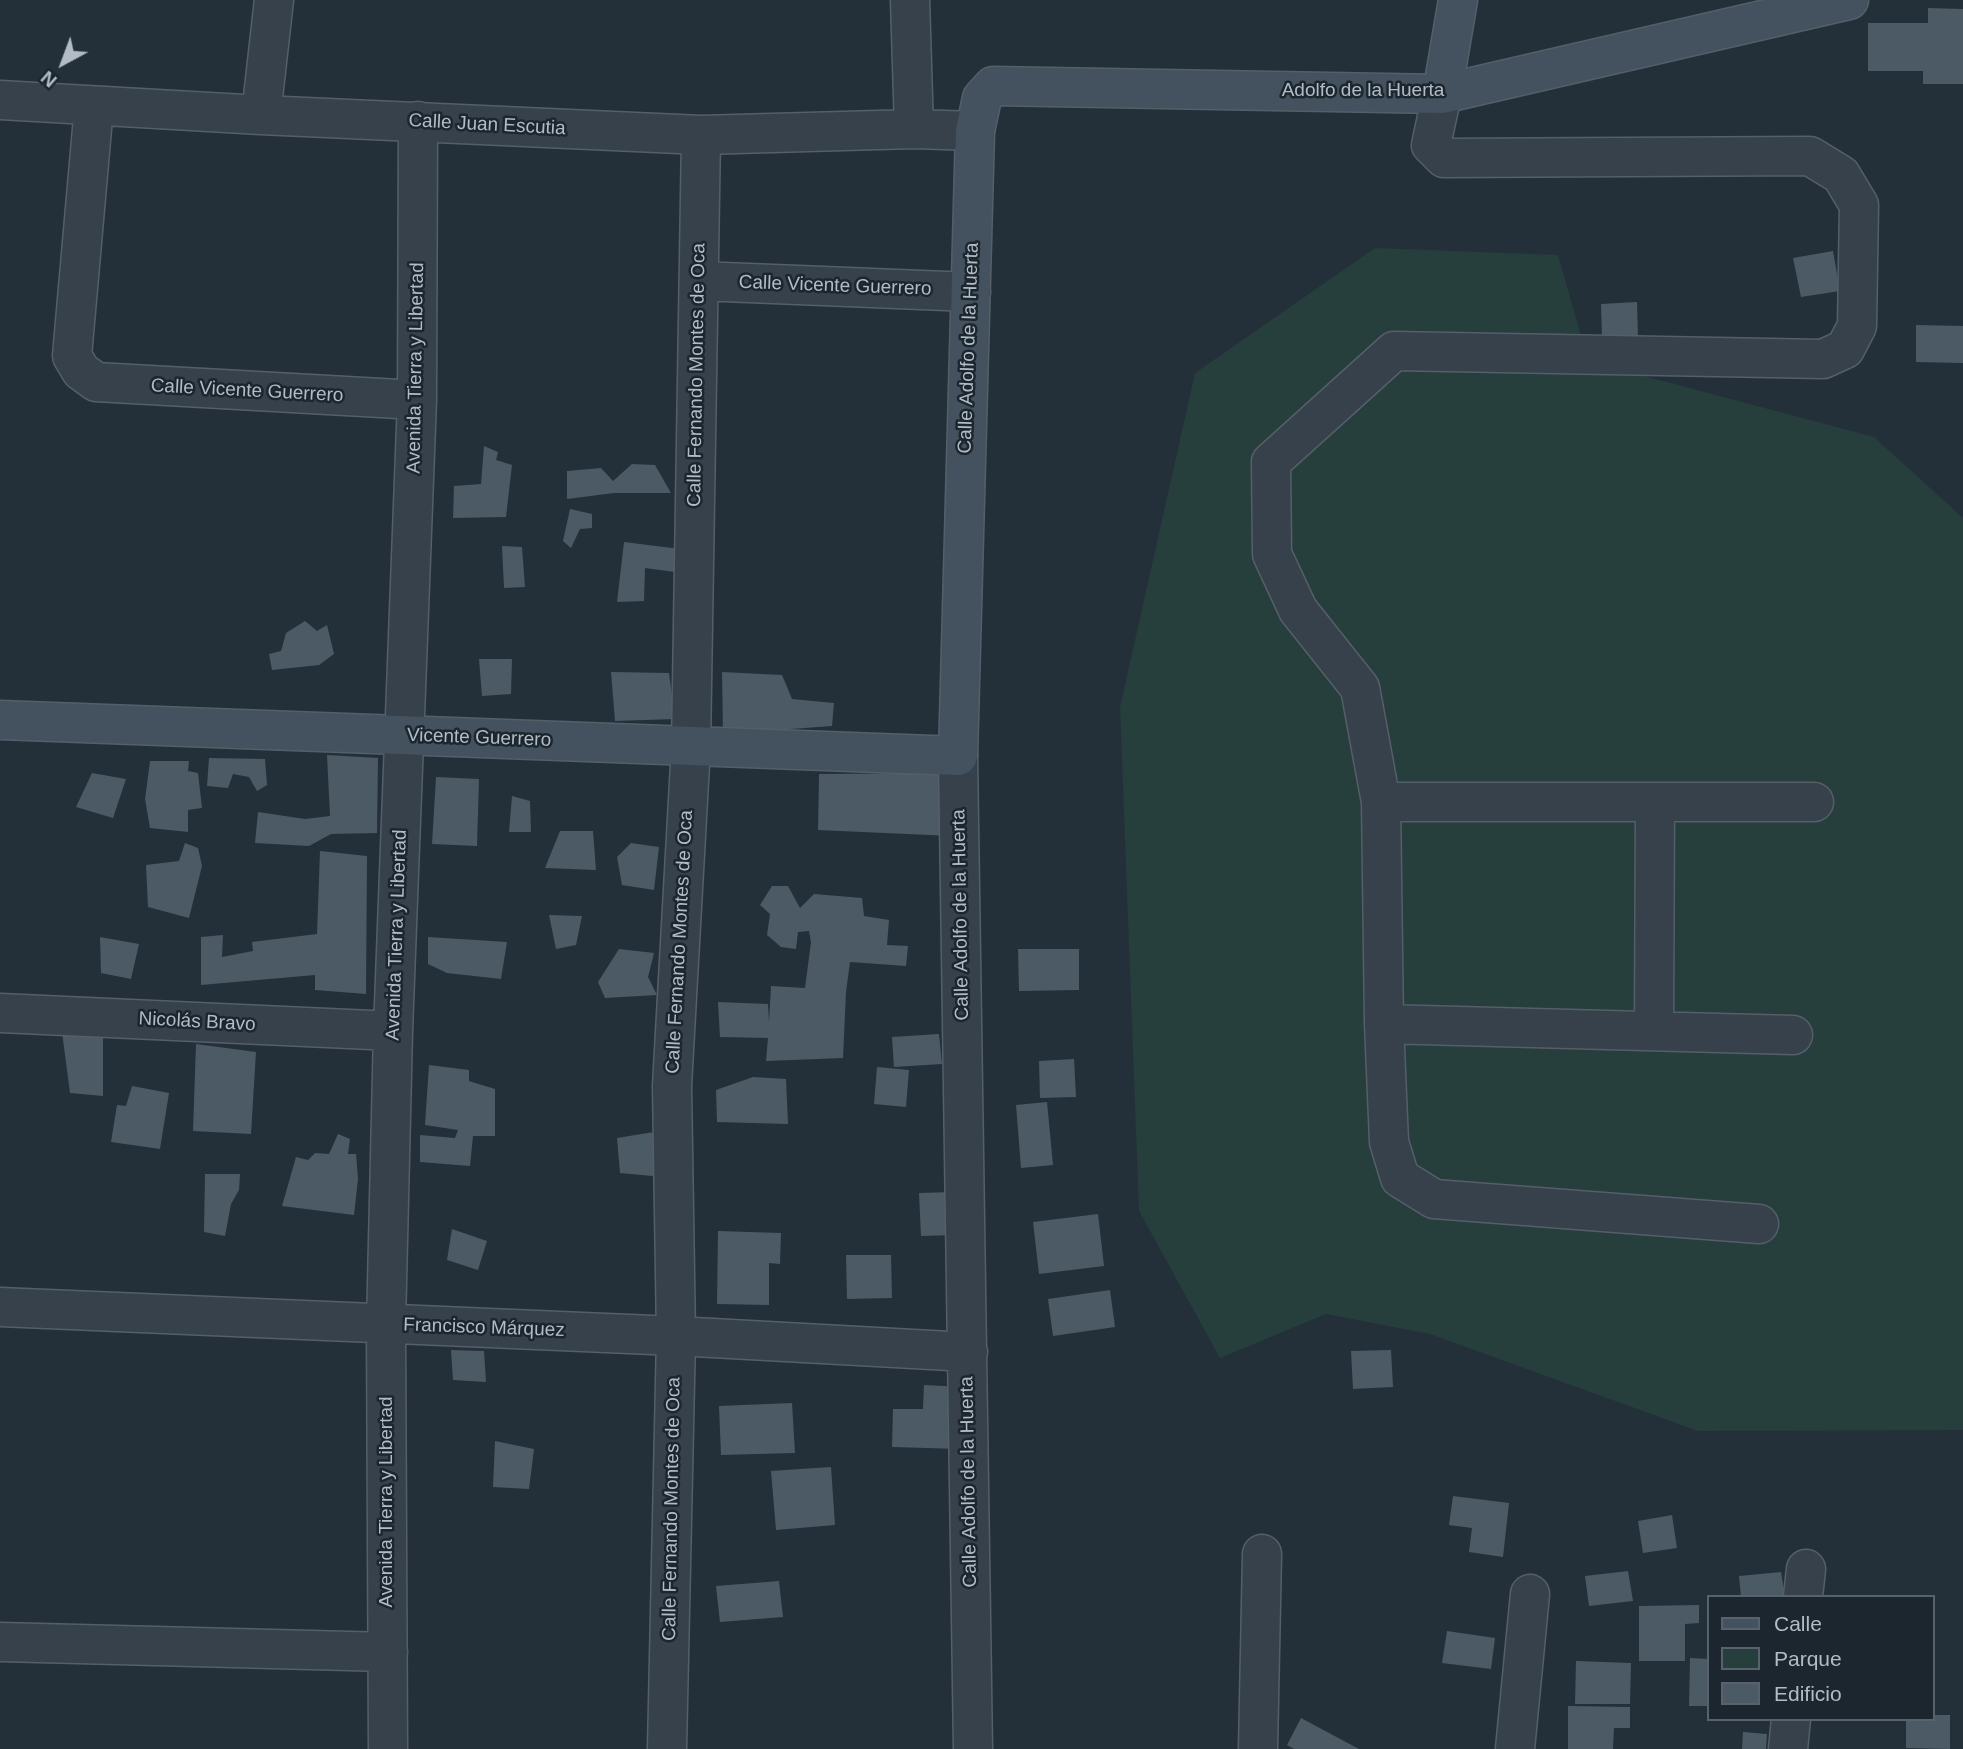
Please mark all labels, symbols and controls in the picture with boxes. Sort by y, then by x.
north arrow [28,28,98,98]
text: N [37,67,61,92]
street label: Adolfo de la Huerta [1282,80,1444,102]
street label: Calle Juan Escutia [408,109,566,141]
street label: Calle Adolfo de la Huerta [954,242,984,454]
street label: Calle Fernando Montes de Oca [683,243,711,507]
street label: Avenida Tierra y Libertad [403,262,429,474]
street label: Calle Vicente Guerrero [738,271,932,301]
street label: Calle Vicente Guerrero [150,375,344,407]
street label: Vicente Guerrero [406,724,552,752]
street label: Calle Adolfo de la Huerta [948,809,974,1021]
street label: Calle Fernando Montes de Oca [662,810,698,1074]
street label: Avenida Tierra y Libertad [382,829,412,1041]
street label: Nicolás Bravo [138,1008,256,1036]
street label: Francisco Márquez [403,1314,565,1342]
street label: Calle Adolfo de la Huerta [956,1376,982,1588]
street label: Calle Fernando Montes de Oca [658,1377,686,1641]
street label: Avenida Tierra y Libertad [376,1396,398,1608]
legend [1708,1595,1935,1721]
text: Calle [1774,1612,1822,1635]
text: Parque [1774,1647,1842,1670]
text: Edificio [1774,1682,1842,1705]

